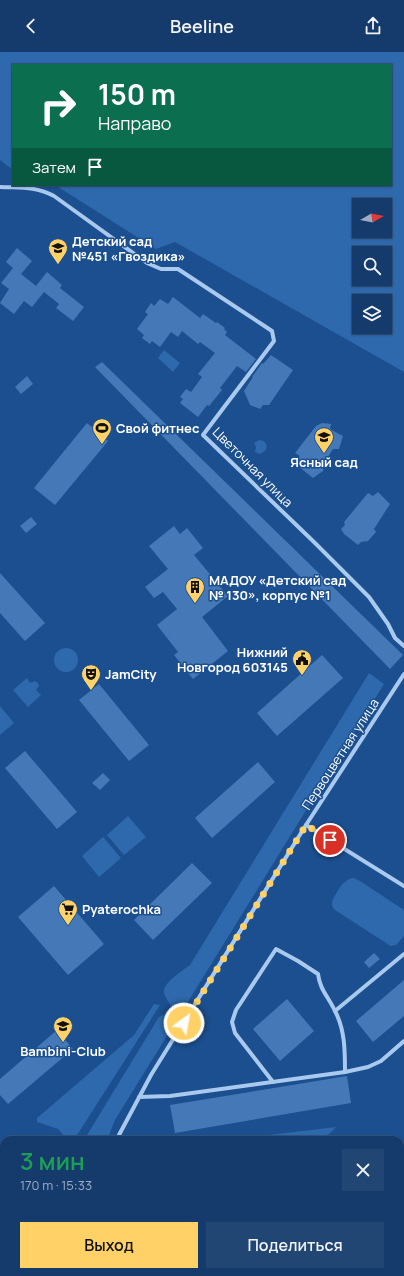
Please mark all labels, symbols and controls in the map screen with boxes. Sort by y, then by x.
text: Beeline [170,14,234,38]
icon: back [20,15,42,37]
icon: share [362,15,384,37]
text: 150 m [98,75,176,113]
icon: right [32,80,84,132]
text: Направо [98,111,172,135]
icon: arrive [84,156,106,178]
text: Затем [32,157,76,178]
north arrow [352,198,392,238]
map controls [352,198,392,334]
place label: Детский сад №451 «Гвоздика» [72,232,185,265]
school or university icon: Детский сад №451 «Гвоздика» [47,237,69,265]
button: search [352,246,392,286]
button: layers [352,294,392,334]
sports icon: Свой фитнес [91,417,113,445]
place label: Свой фитнес [116,419,200,437]
street label: Цветочная улица [209,423,297,511]
school or university icon: Ясный сад [313,426,335,454]
place label: Ясный сад [290,453,358,471]
place label: МАДОУ «Детский сад № 130», корпус №1 [209,571,346,604]
building icon: МАДОУ «Детский сад № 130», корпус №1 [184,576,206,604]
place label: Нижний Новгород 603145 [177,643,288,676]
public building icon: Нижний Новгород 603145 [291,648,313,676]
theatre icon: JamCity [80,663,102,691]
place label: JamCity [105,665,157,683]
street label: Первоцветная улица [297,695,383,813]
pin [313,823,347,857]
icon: arrive [319,829,341,851]
supermarket icon: Pyaterochka [57,898,79,926]
place label: Pyaterochka [82,900,161,918]
position arrow [163,1002,205,1044]
school or university icon: Bambini-Club [52,1015,74,1043]
place label: Bambini-Club [20,1042,106,1060]
text: 3 мин [20,1144,85,1177]
button: close [342,1149,384,1191]
text: 170 m · 15:33 [20,1176,92,1194]
button: Выход [20,1222,198,1268]
button: Поделиться [206,1222,384,1268]

